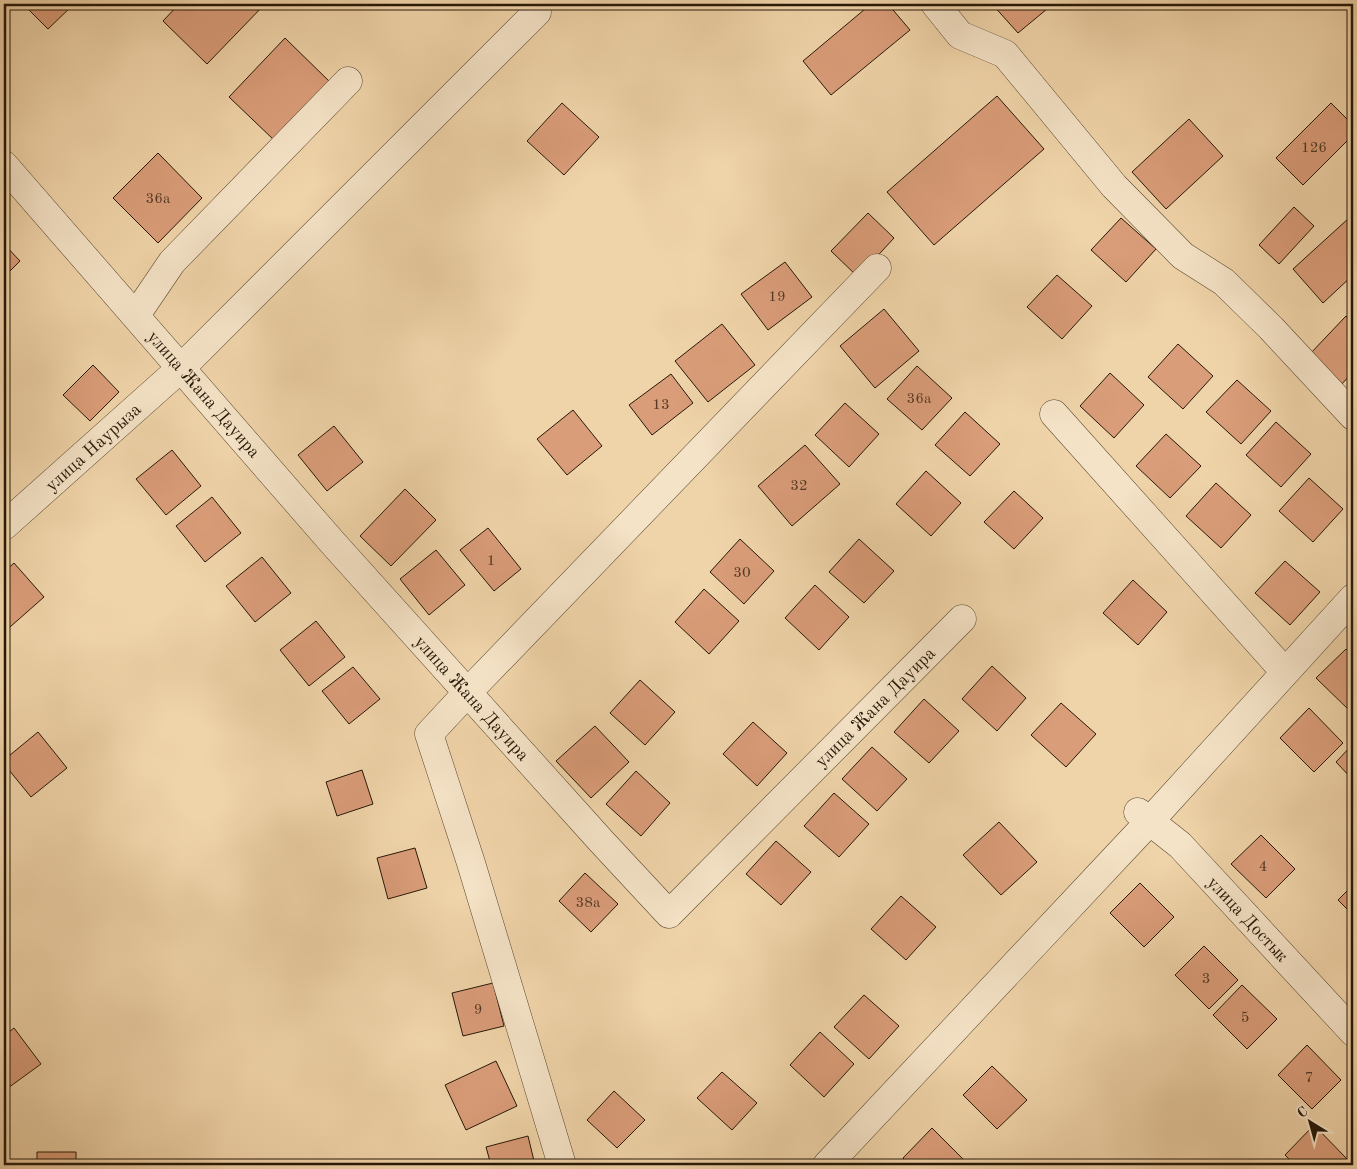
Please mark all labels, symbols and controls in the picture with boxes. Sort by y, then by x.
house number: 126 [1301,141,1327,156]
house number: 36а [146,192,171,207]
house number: 19 [768,290,786,305]
street label: улица Жана Дауира [143,328,263,462]
house number: 36а [907,392,932,407]
house number: 13 [652,398,670,413]
street label: улица Наурыза [42,400,145,495]
house number: 32 [790,479,808,494]
house number: 1 [487,554,495,569]
house number: 30 [733,566,751,581]
street label: улица Жана Дауира [411,633,532,765]
street label: улица Жана Дауира [812,644,939,771]
house number: 4 [1259,860,1267,875]
street label: улица Достык [1203,873,1291,966]
house number: 38а [576,896,601,911]
house number: 3 [1202,972,1210,987]
house number: 9 [474,1003,482,1018]
house number: 5 [1241,1011,1249,1026]
house number: 7 [1305,1071,1313,1086]
north arrow [1284,1096,1334,1146]
text: С [1295,1104,1311,1121]

